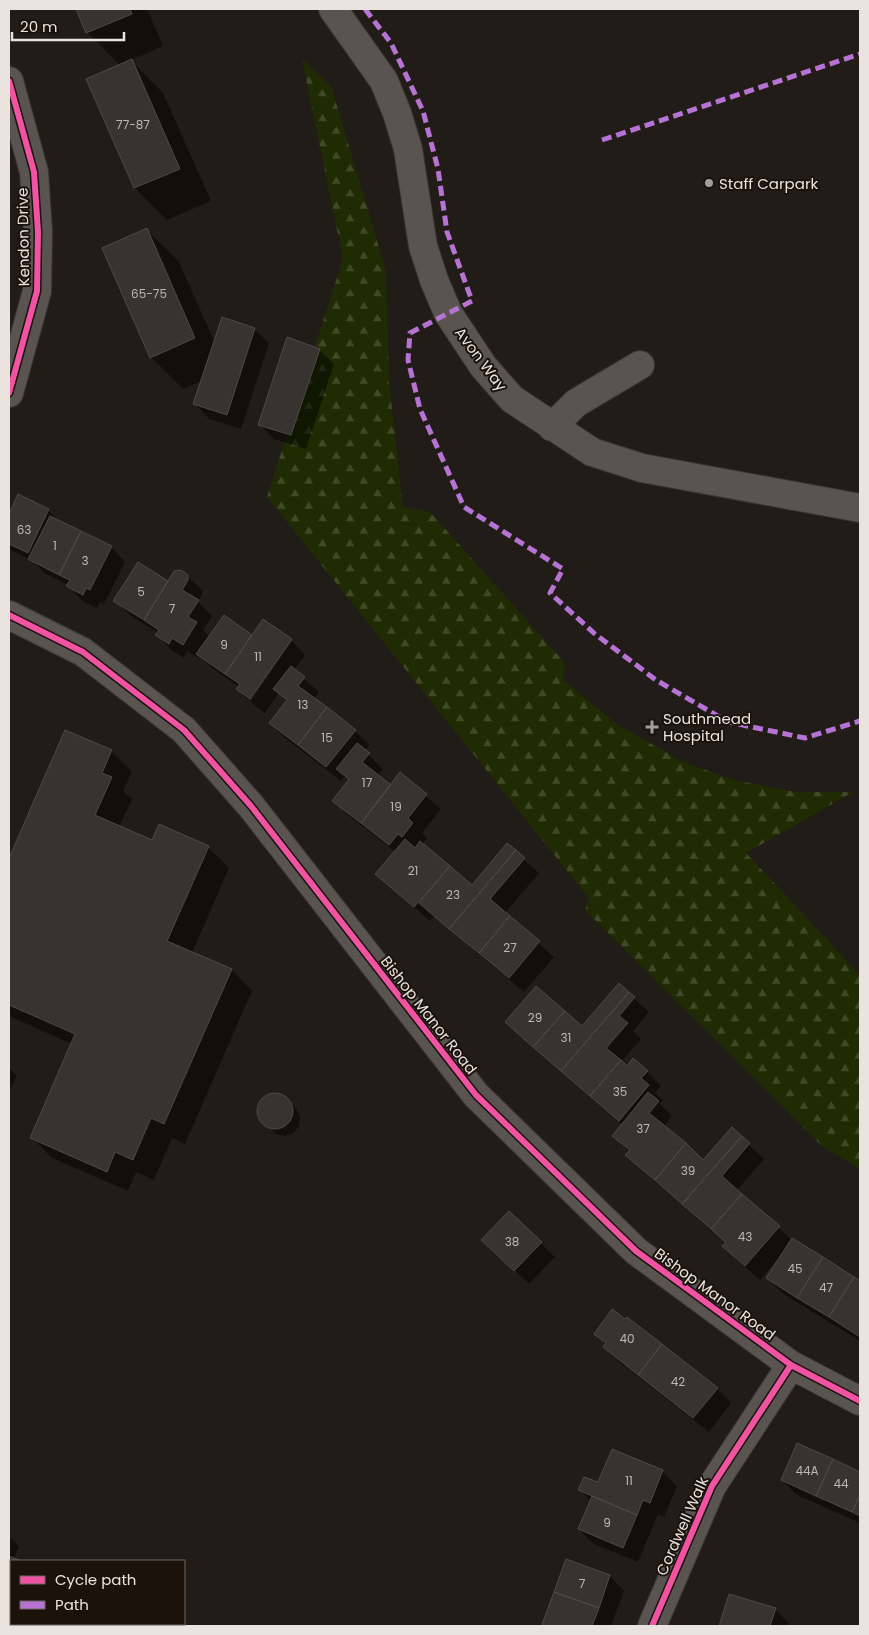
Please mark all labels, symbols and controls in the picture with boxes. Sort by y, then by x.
scale bar [12,10,125,42]
text: 20 m [20,16,58,37]
house number: 77-87 [116,116,150,133]
place label: Staff Carpark [719,173,818,194]
marker: Staff Carpark [703,177,715,189]
street label: Kendon Drive [12,187,34,287]
house number: 65-75 [131,285,167,302]
street label: Avon Way [450,323,512,396]
house number: 63 [17,521,31,538]
house number: 1 [53,537,57,554]
house number: 3 [81,552,89,569]
house number: 5 [137,583,145,600]
house number: 7 [169,600,176,617]
house number: 9 [220,636,228,653]
house number: 11 [254,648,262,665]
house number: 13 [298,696,308,713]
place label: Southmead Hospital [663,708,751,746]
marker: Southmead Hospital [645,720,659,734]
house number: 15 [321,729,333,746]
house number: 17 [362,774,373,791]
house number: 19 [390,798,402,815]
house number: 21 [408,862,418,879]
house number: 23 [446,886,460,903]
house number: 27 [503,939,517,956]
street label: Bishop Manor Road [376,951,482,1079]
house number: 29 [528,1009,542,1026]
house number: 31 [561,1029,571,1046]
house number: 35 [613,1083,627,1100]
house number: 37 [636,1120,650,1137]
house number: 39 [681,1162,695,1179]
house number: 43 [738,1228,752,1245]
house number: 38 [505,1233,519,1250]
street label: Bishop Manor Road [650,1243,780,1345]
house number: 45 [787,1260,803,1277]
house number: 47 [819,1279,833,1296]
house number: 40 [619,1330,635,1347]
house number: 42 [671,1373,685,1390]
house number: 44A [795,1462,819,1479]
house number: 11 [625,1472,633,1489]
street label: Cordwell Walk [651,1473,713,1579]
house number: 44 [833,1475,849,1492]
house number: 9 [603,1514,611,1531]
legend [10,1560,185,1625]
text: Cycle path [55,1569,136,1590]
house number: 7 [579,1575,586,1592]
text: Path [55,1594,89,1615]

